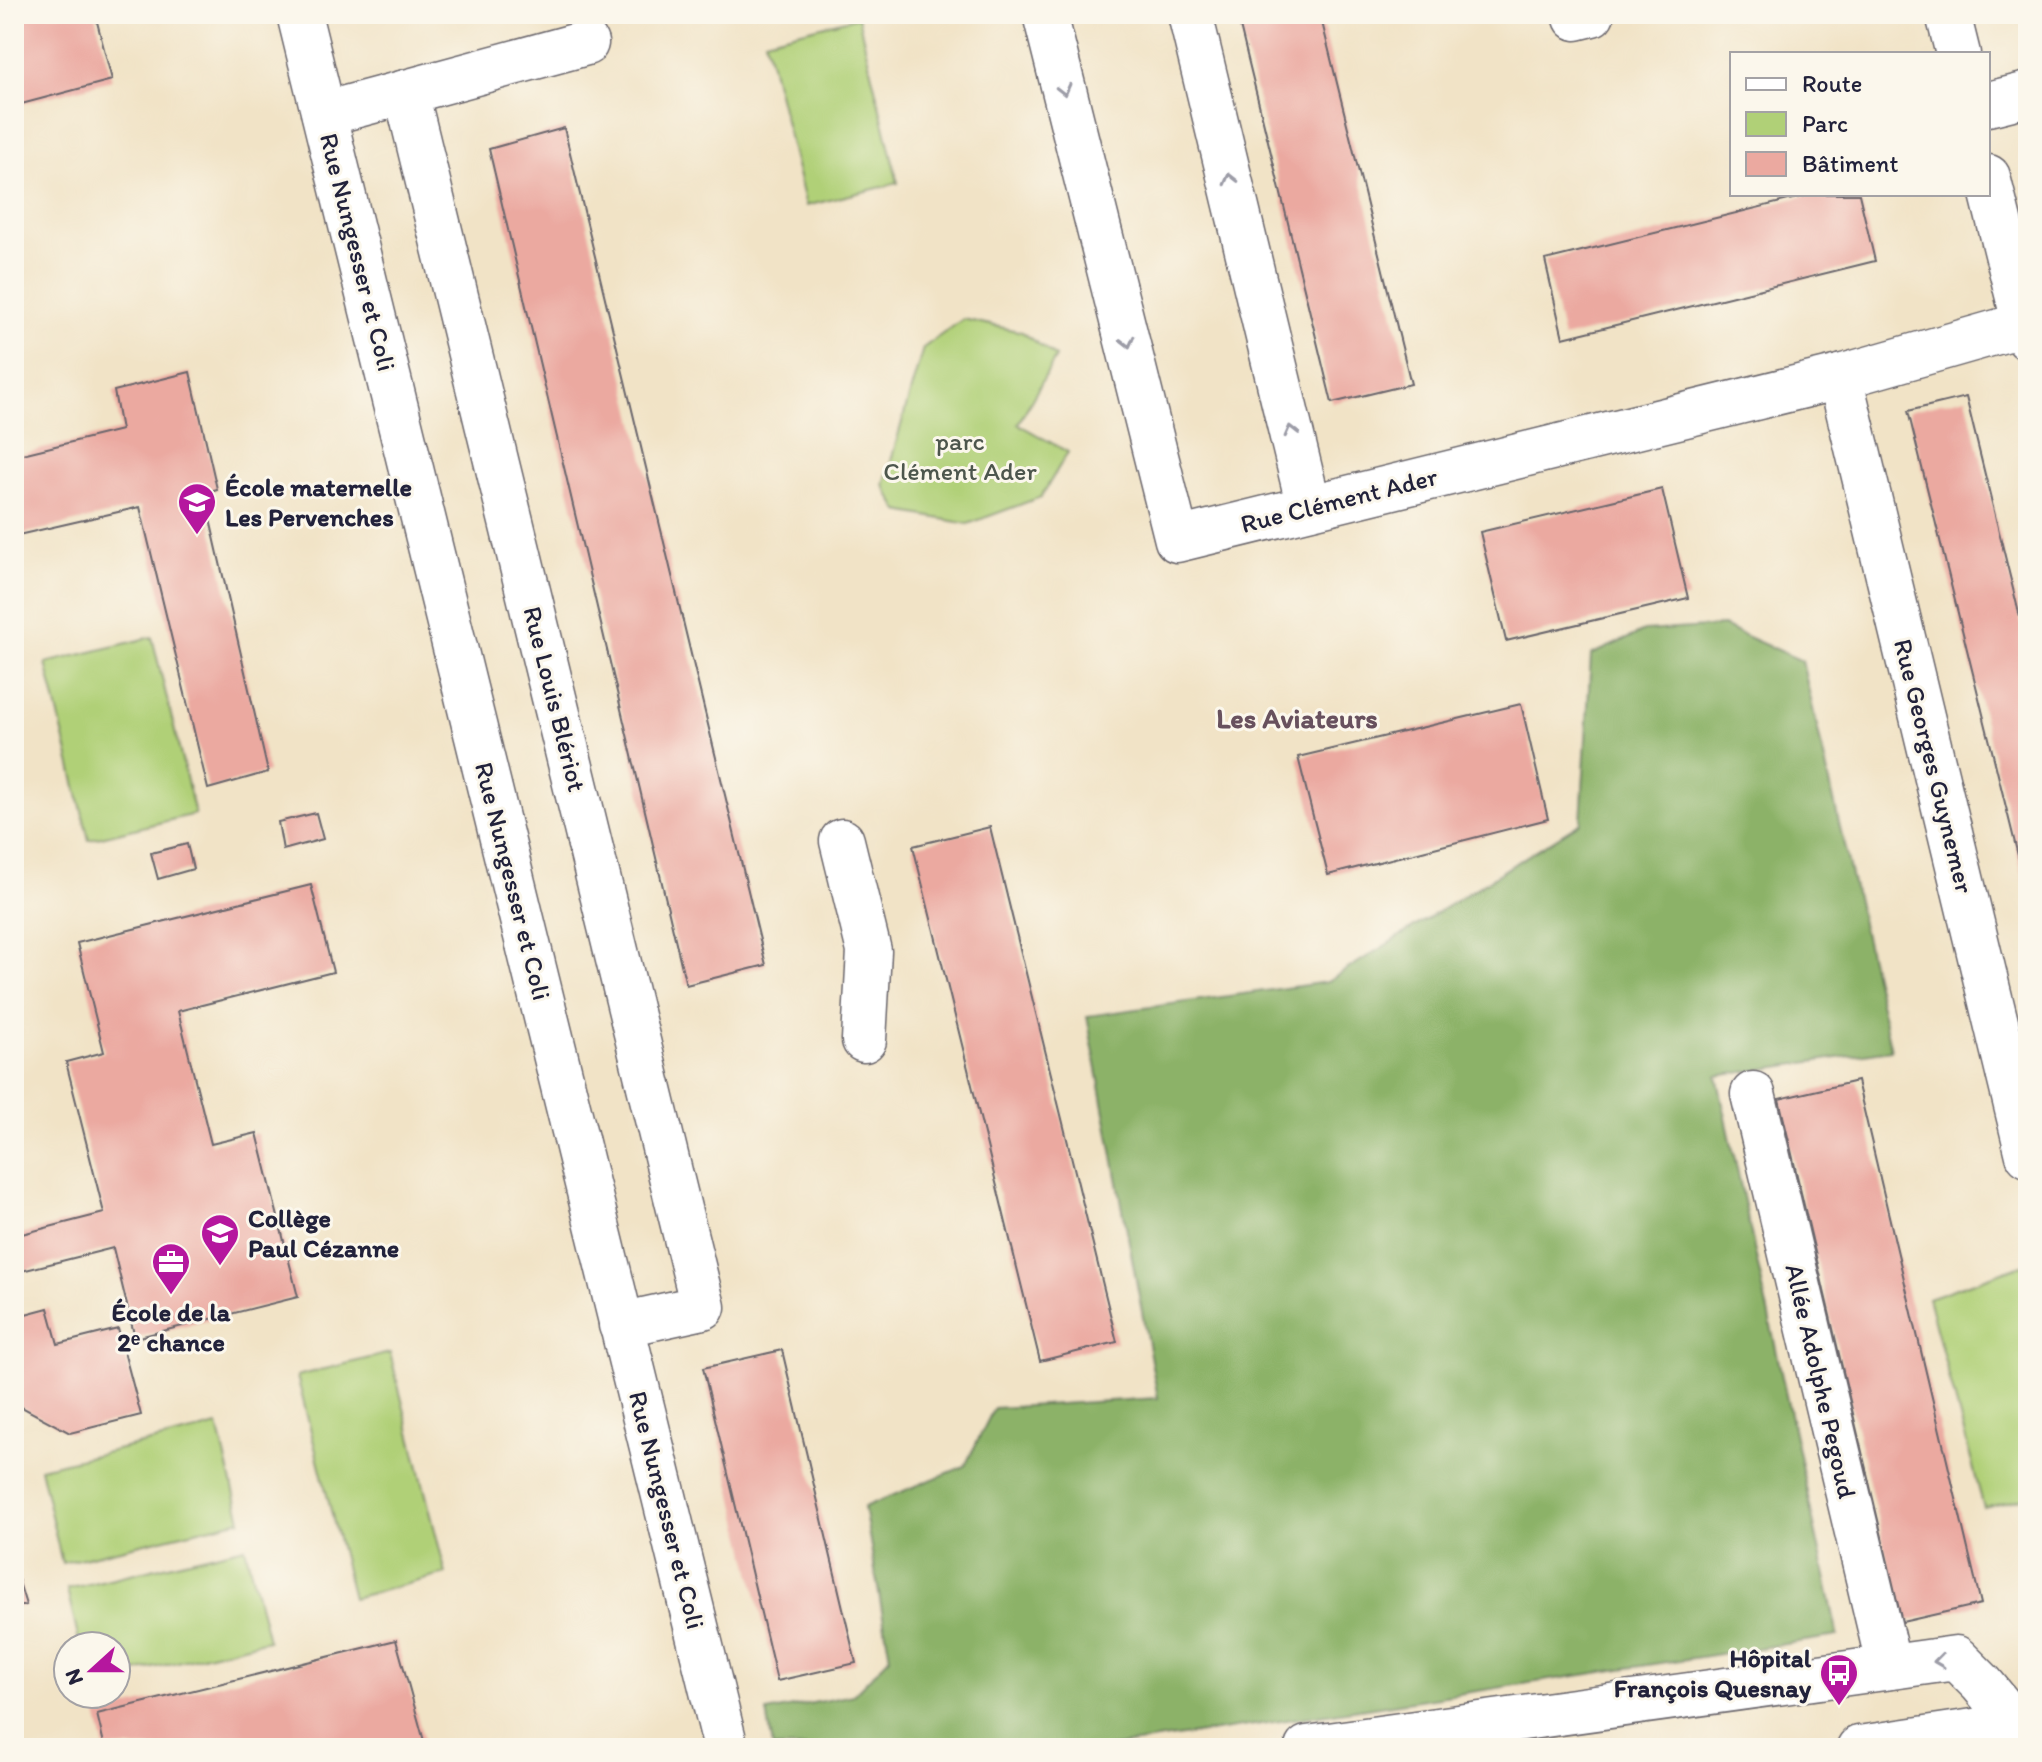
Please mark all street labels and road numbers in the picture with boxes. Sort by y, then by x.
street label: Rue Nungesser et Coli [313,130,403,374]
street label: Rue Clément Ader [1237,460,1441,540]
street label: Rue Louis Blériot [517,603,594,795]
street label: Rue Georges Guynemer [1887,636,1981,897]
street label: Rue Nungesser et Coli [468,759,558,1003]
street label: Allée Adolphe Pegoud [1778,1261,1864,1501]
street label: Rue Nungesser et Coli [622,1388,712,1632]

